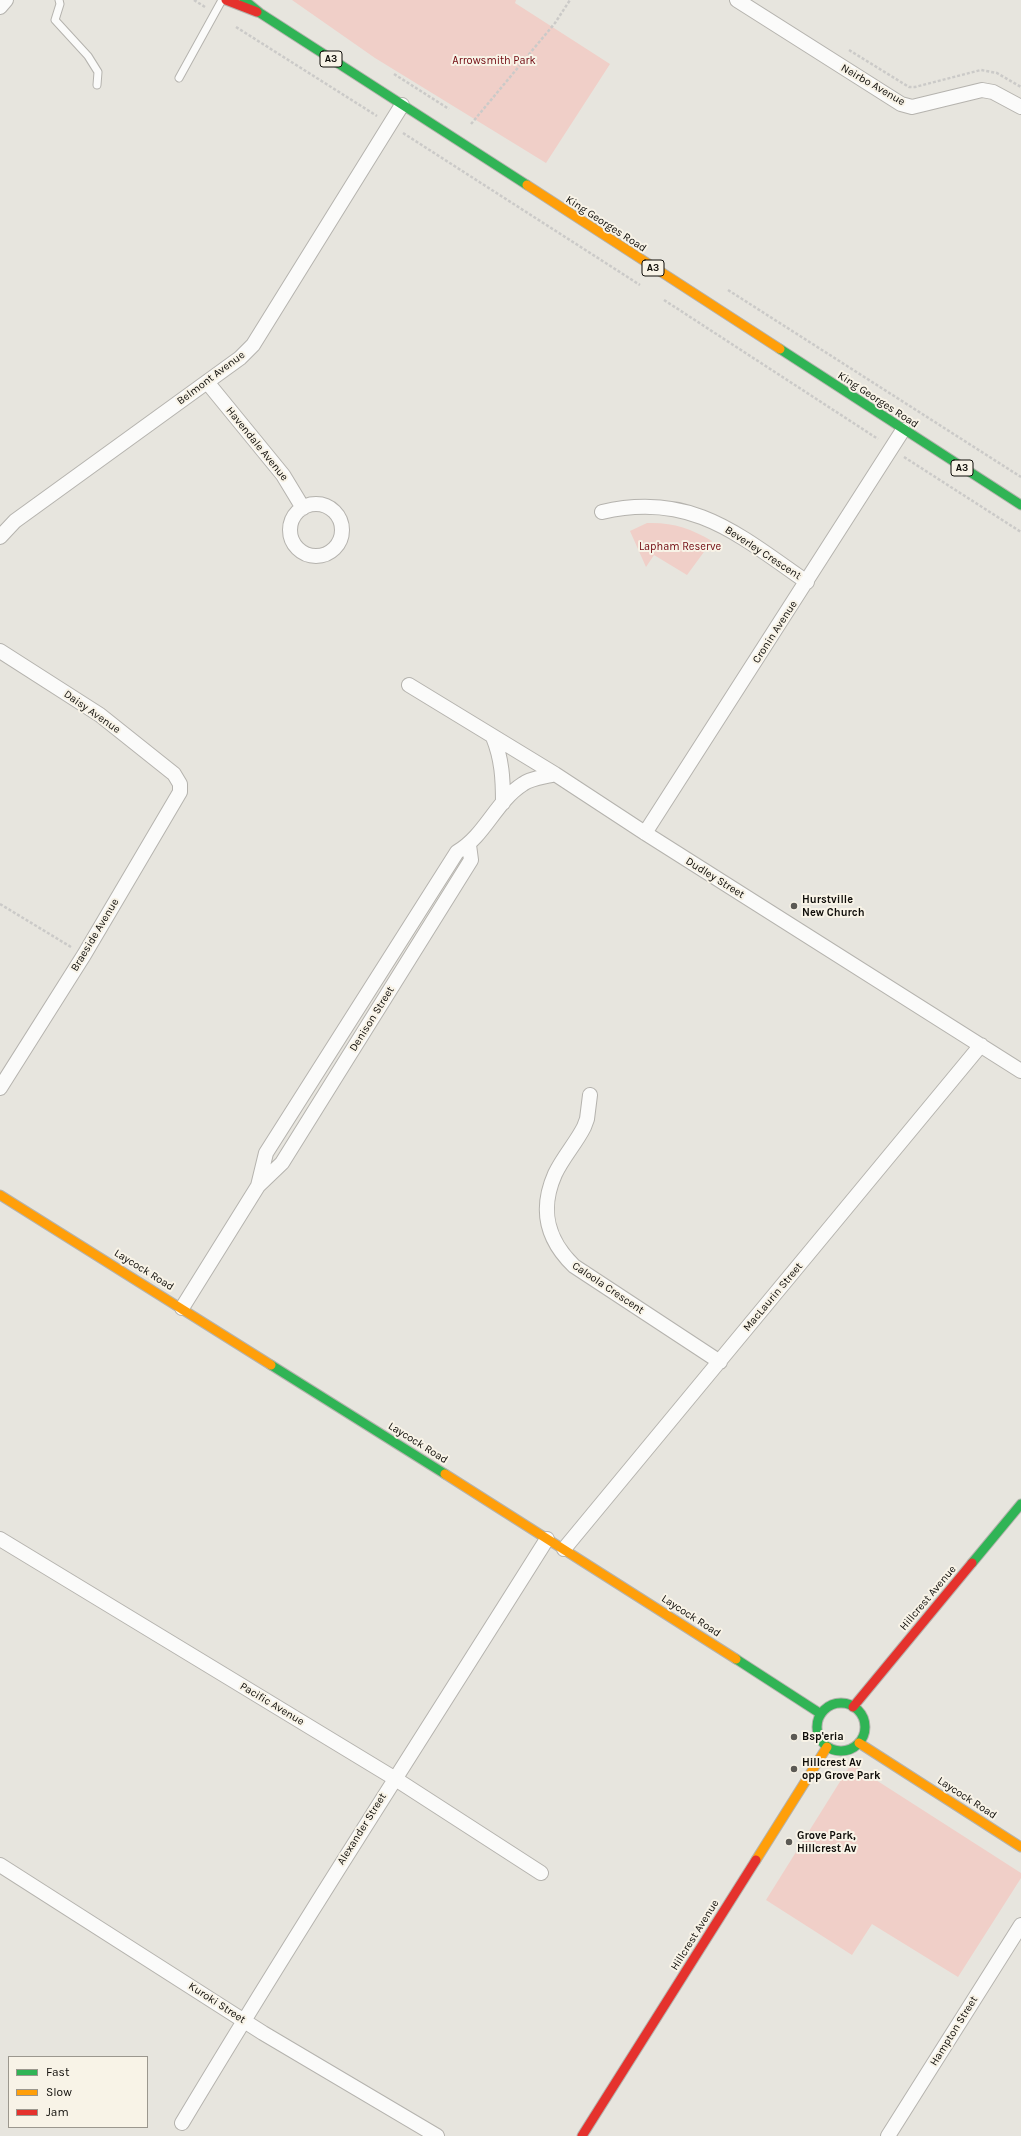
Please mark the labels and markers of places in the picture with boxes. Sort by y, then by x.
place label: Hurstville New Church [802,893,865,919]
marker: Hurstville New Church [789,901,799,911]
place label: Bsp'eria [802,1730,844,1744]
marker: Bsp'eria [789,1732,799,1742]
place label: Hillcrest Av opp Grove Park [802,1756,880,1782]
marker: Hillcrest Av opp Grove Park [789,1764,799,1774]
place label: Grove Park, Hillcrest Av [797,1829,856,1855]
marker: Grove Park, Hillcrest Av [784,1837,794,1847]

